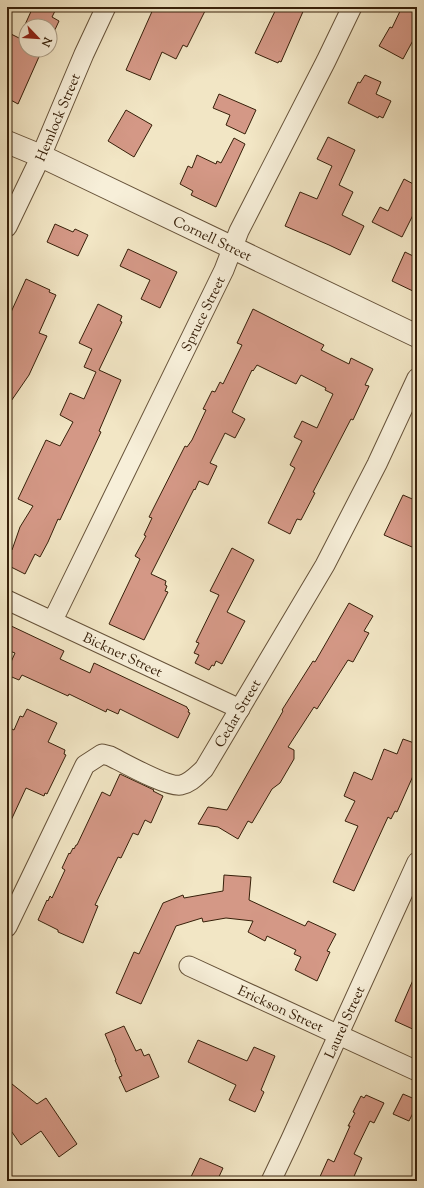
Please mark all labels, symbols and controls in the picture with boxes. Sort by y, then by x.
north arrow [18,18,58,58]
text: N [37,34,56,49]
street label: Hemlock Street [32,71,87,165]
street label: Cornell Street [169,212,255,267]
street label: Spruce Street [178,273,231,356]
street label: Bickner Street [79,629,165,683]
street label: Cedar Street [211,676,267,752]
street label: Erickson Street [234,982,326,1039]
street label: Laurel Street [321,983,371,1062]

